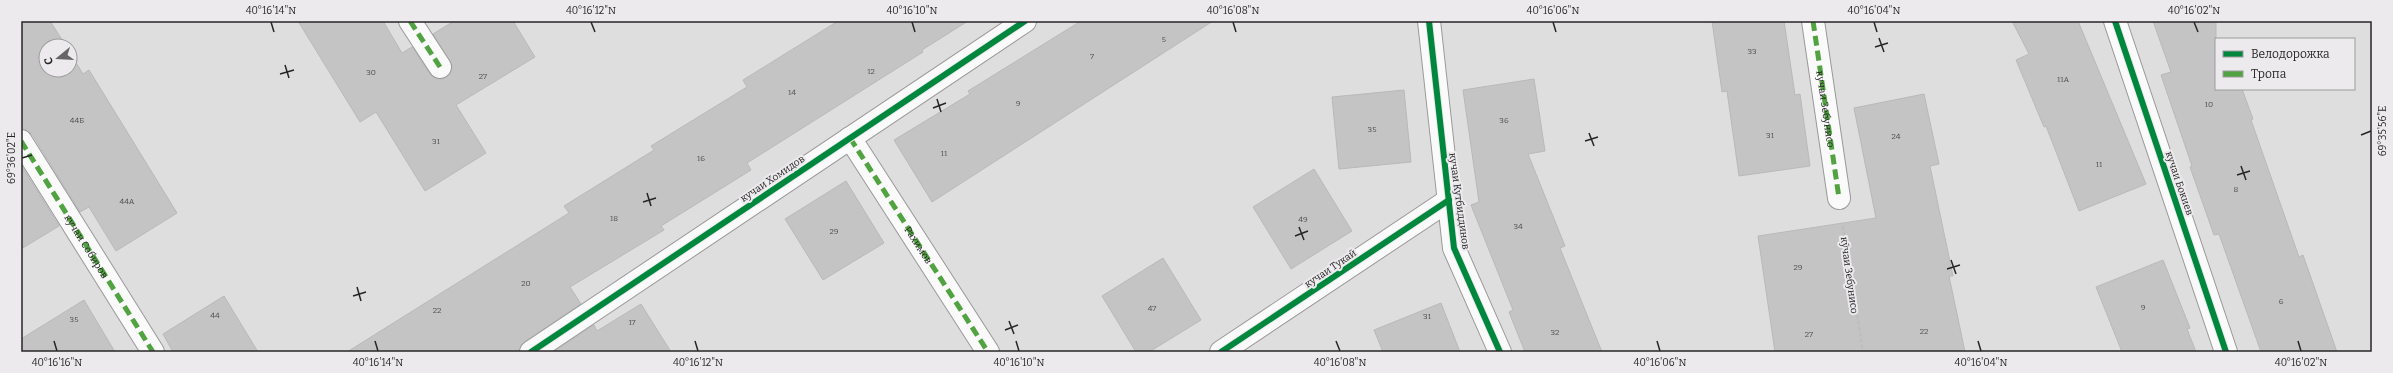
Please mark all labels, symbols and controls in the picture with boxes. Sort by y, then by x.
text: 40°16'14"N [246,5,296,17]
text: 40°16'12"N [566,5,616,17]
text: 40°16'10"N [886,5,938,17]
text: 40°16'08"N [1207,5,1259,17]
text: 40°16'06"N [1527,5,1579,17]
text: 40°16'04"N [1848,5,1900,17]
text: 40°16'02"N [2168,5,2220,17]
house number: 5 [1162,35,1166,44]
north arrow [38,38,78,78]
legend [2215,38,2355,90]
house number: 33 [1748,47,1757,56]
text: Велодорожка [2251,47,2330,61]
house number: 7 [1090,52,1094,61]
text: С [42,56,56,66]
house number: 12 [867,67,875,76]
text: Тропа [2251,67,2287,81]
house number: 30 [366,68,376,77]
street label: кучаи Зебунисо [1813,70,1837,149]
house number: 27 [479,72,487,81]
house number: 11А [2057,75,2069,84]
house number: 14 [788,88,796,97]
house number: 9 [1016,99,1021,108]
house number: 10 [2205,100,2213,109]
text: 69°35'56"E [2377,106,2389,156]
house number: 44Б [70,116,84,125]
house number: 36 [1499,116,1509,125]
house number: 35 [1368,125,1376,134]
house number: 31 [1766,131,1775,140]
text: 69°36'02"E [6,132,18,184]
house number: 24 [1891,132,1901,141]
house number: 31 [432,137,441,146]
house number: 11 [941,149,948,158]
street label: кучаи Бокиев [2163,150,2196,217]
street label: кучаи Кутбиддинов [1446,152,1473,251]
street label: кучаи Хомидов [738,153,807,205]
house number: 16 [697,154,705,163]
house number: 11 [2096,160,2103,169]
house number: 8 [2234,185,2239,194]
house number: 44А [119,197,135,206]
street label: кучаи Собиров [61,212,111,281]
house number: 18 [610,214,618,223]
house number: 49 [1298,215,1308,224]
house number: 34 [1513,222,1523,231]
street label: Рахимов [902,224,935,267]
house number: 29 [829,227,839,236]
street label: кӯчаи Зебунисо [1838,236,1861,315]
street label: кучаи Тукай [1302,247,1359,291]
house number: 29 [1793,263,1803,272]
house number: 20 [521,279,531,288]
house number: 6 [2279,297,2284,306]
house number: 9 [2141,303,2146,312]
house number: 47 [1148,304,1156,313]
house number: 22 [433,306,441,315]
house number: 44 [210,311,220,320]
house number: 31 [1423,312,1432,321]
house number: 35 [70,315,78,324]
house number: 17 [628,318,636,327]
house number: 22 [1920,327,1928,336]
house number: 32 [1551,328,1559,337]
house number: 27 [1805,330,1813,339]
text: 40°16'16"N [32,357,82,369]
text: 40°16'14"N [353,357,403,369]
text: 40°16'12"N [673,357,723,369]
text: 40°16'10"N [993,357,1045,369]
text: 40°16'08"N [1314,357,1366,369]
text: 40°16'06"N [1634,357,1686,369]
text: 40°16'04"N [1955,357,2007,369]
text: 40°16'02"N [2275,357,2327,369]

